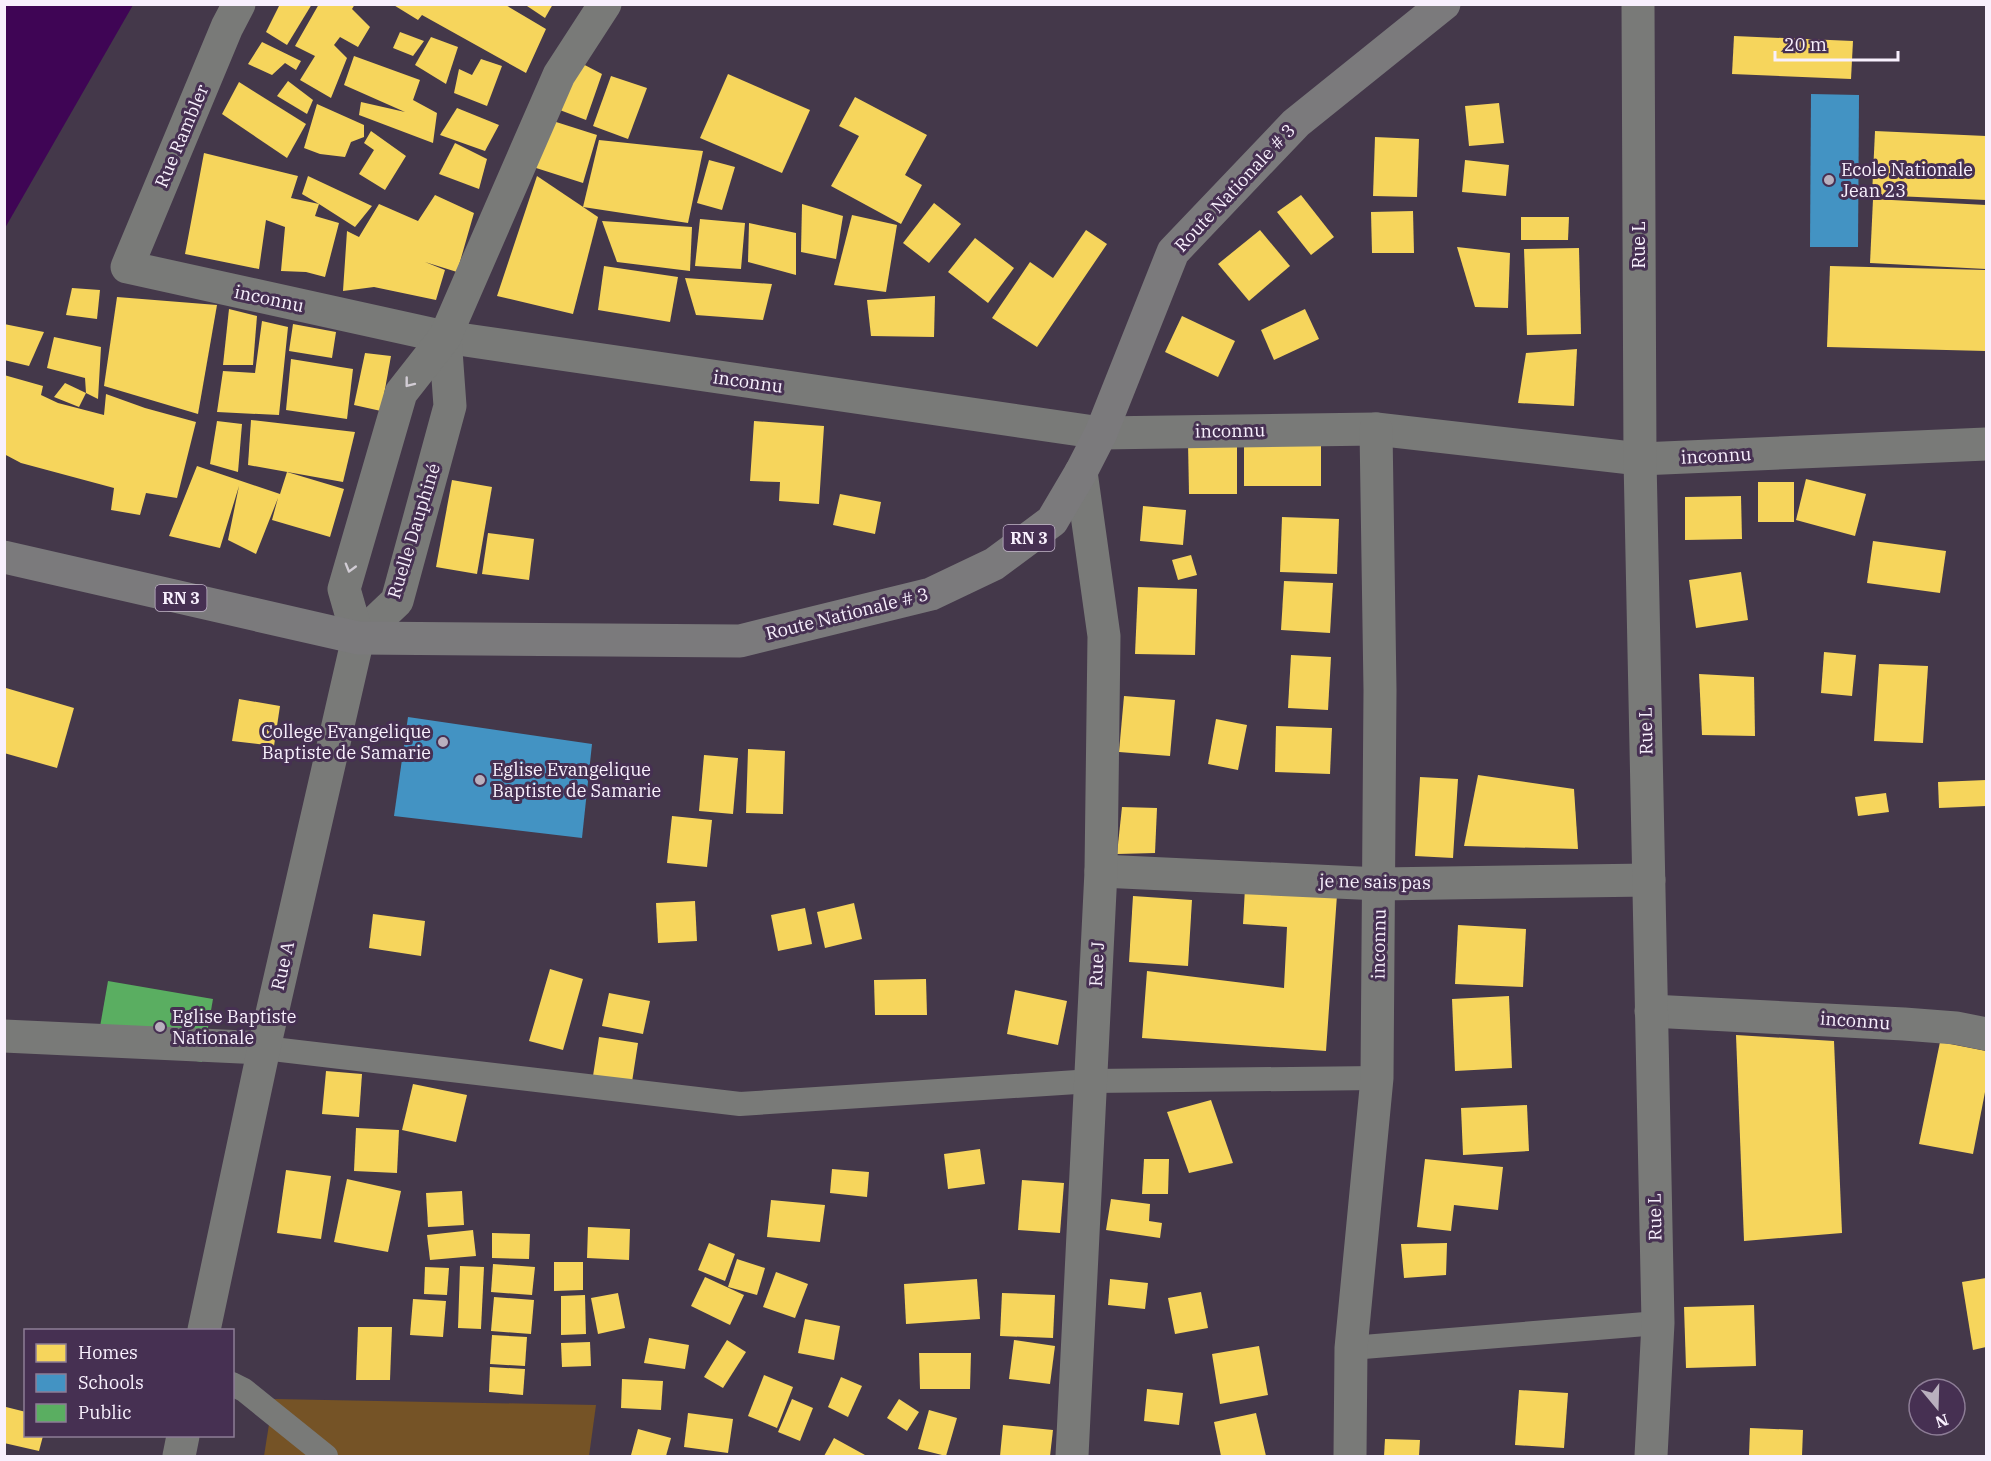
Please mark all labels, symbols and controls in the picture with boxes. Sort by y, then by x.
scale bar [1775,24,1898,62]
text: 20 m [1784,33,1827,56]
street label: Rue Rambler [149,81,214,191]
street label: Route Nationale # 3 [1169,119,1300,257]
place label: Ecole Nationale Jean 23 [1841,158,1973,202]
marker: Ecole Nationale Jean 23 [1822,173,1836,187]
street label: Rue L [1627,221,1650,269]
street label: inconnu [232,280,306,317]
street label: inconnu [712,365,785,398]
one-way arrow [405,377,416,388]
street label: inconnu [1195,418,1265,443]
street label: inconnu [1680,442,1752,469]
street label: Ruelle Dauphiné [382,461,445,601]
road number: RN 3 [1004,525,1054,551]
one-way arrow [345,563,357,573]
street label: Route Nationale # 3 [763,582,931,645]
road number: RN 3 [156,585,207,611]
street label: Rue L [1634,707,1657,755]
place label: College Evangelique Baptiste de Samarie [261,720,431,764]
marker: College Evangelique Baptiste de Samarie [436,735,450,749]
place label: Eglise Evangelique Baptiste de Samarie [492,758,661,802]
marker: Eglise Evangelique Baptiste de Samarie [473,773,487,787]
street label: je ne sais pas [1318,869,1431,894]
street label: inconnu [1366,909,1391,979]
street label: Rue A [266,939,299,993]
street label: Rue J [1084,941,1109,987]
place label: Eglise Baptiste Nationale [172,1005,296,1049]
street label: inconnu [1819,1007,1891,1034]
marker: Eglise Baptiste Nationale [153,1020,167,1034]
street label: Rue L [1643,1193,1666,1241]
legend [24,1329,234,1437]
text: Homes [78,1341,138,1364]
text: Schools [78,1371,144,1394]
north arrow [1907,1377,1967,1437]
text: Public [78,1401,132,1424]
text: N [1933,1410,1951,1433]

